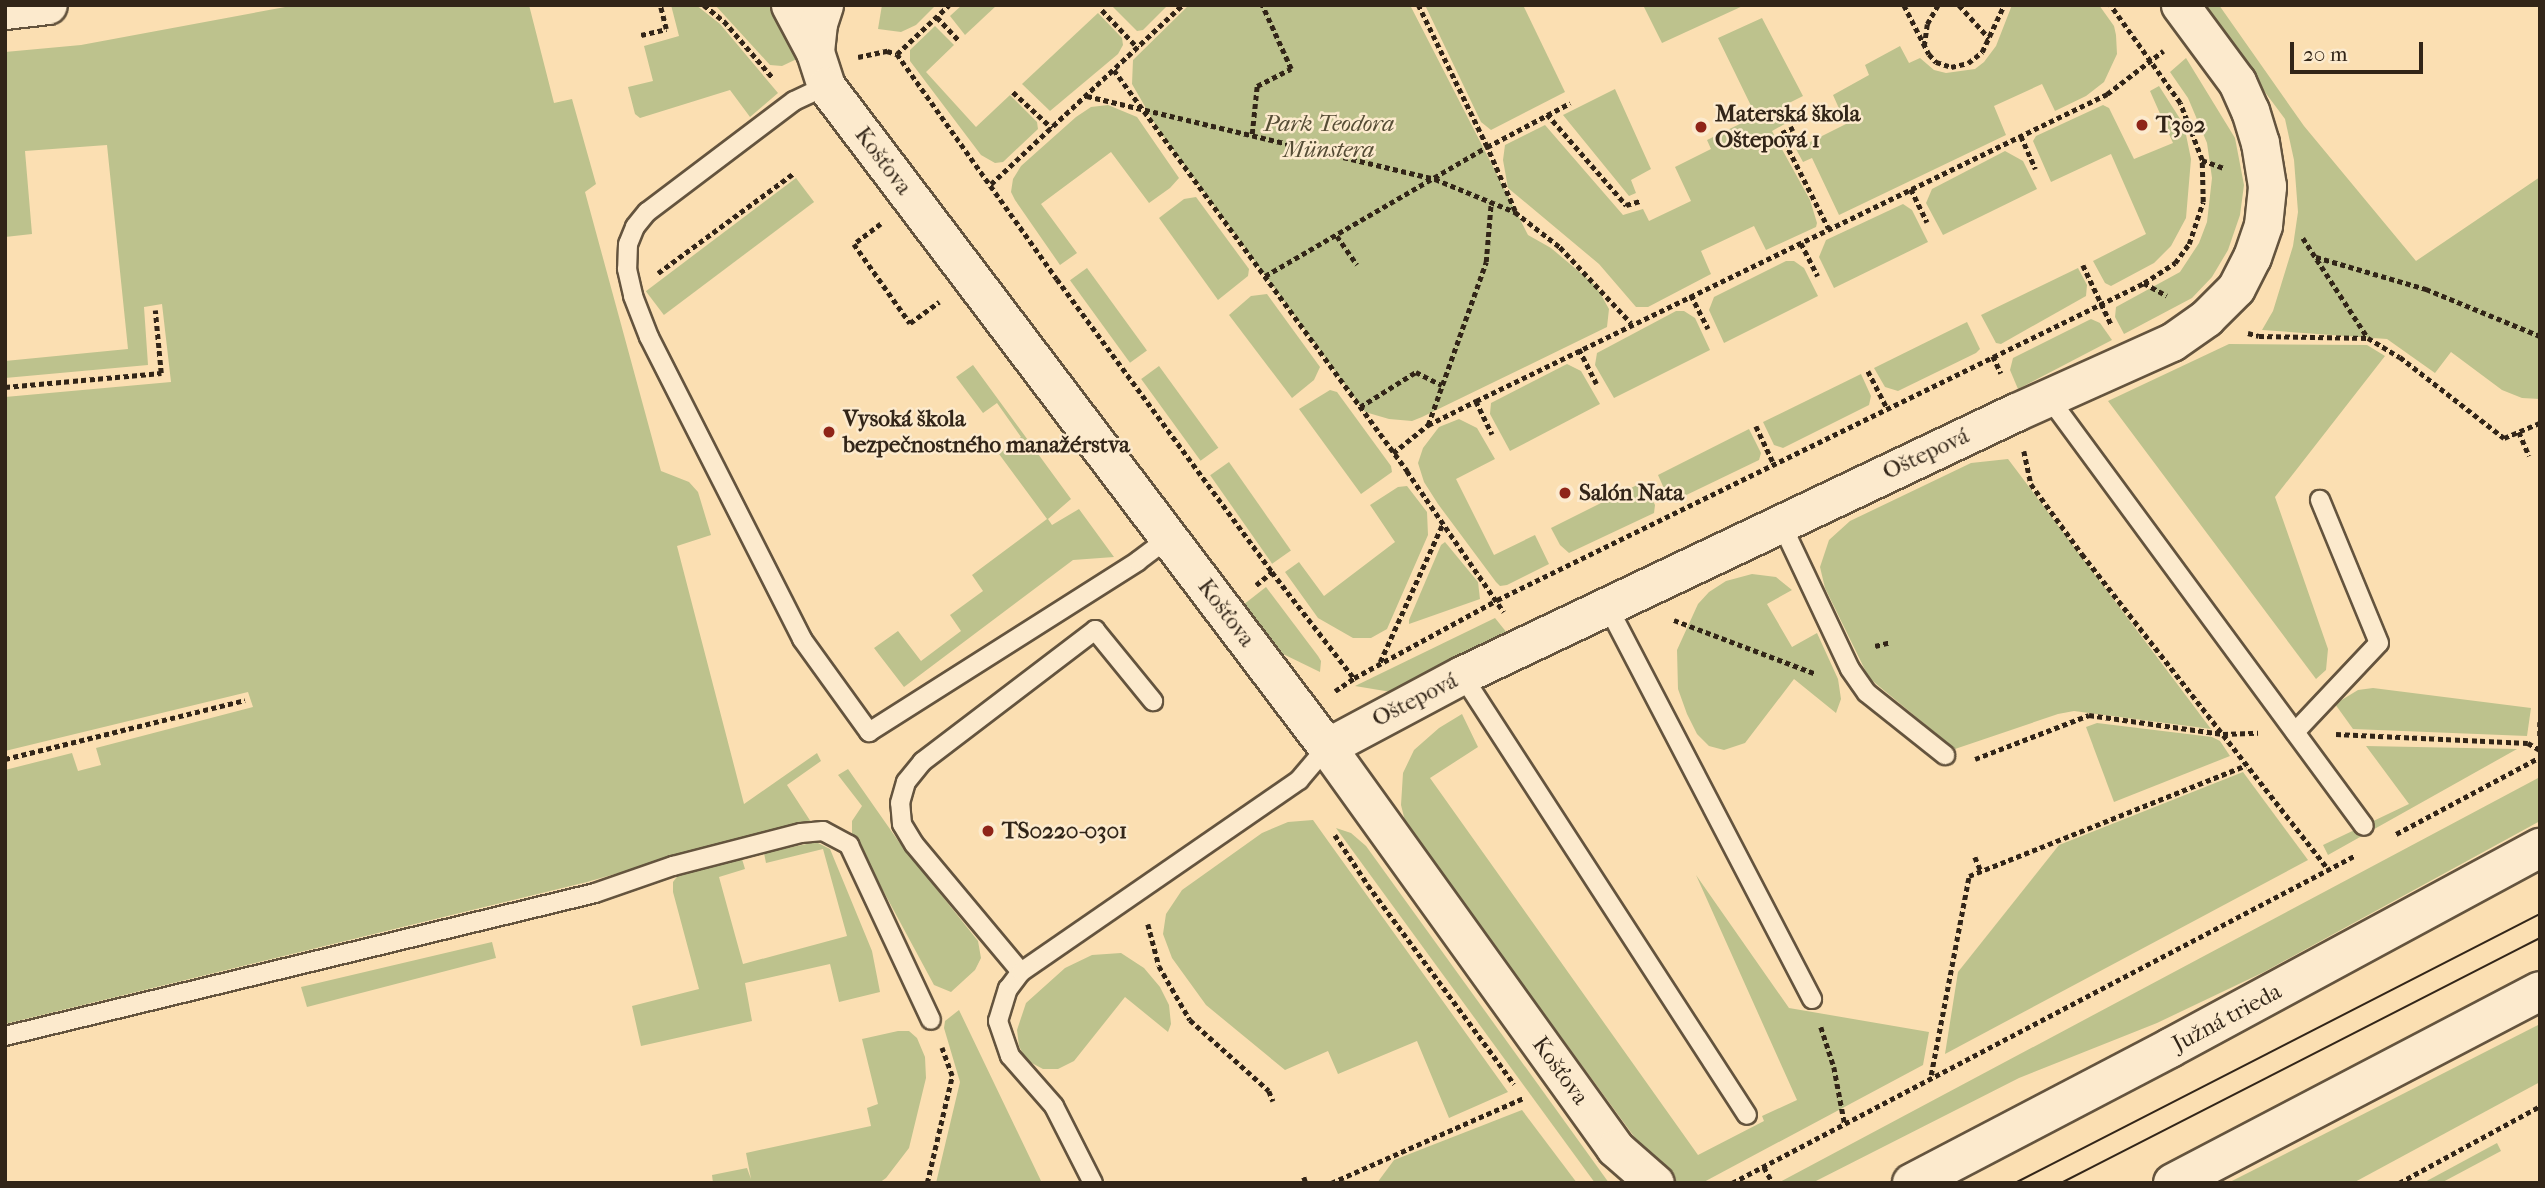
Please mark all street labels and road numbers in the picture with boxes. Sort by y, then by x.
street label: Košťova [849,122,917,200]
street label: Oštepová [1879,422,1973,486]
street label: Košťova [1192,574,1260,652]
street label: Oštepová [1368,667,1462,733]
street label: Južná trieda [2168,978,2286,1058]
street label: Košťova [1526,1031,1594,1111]

